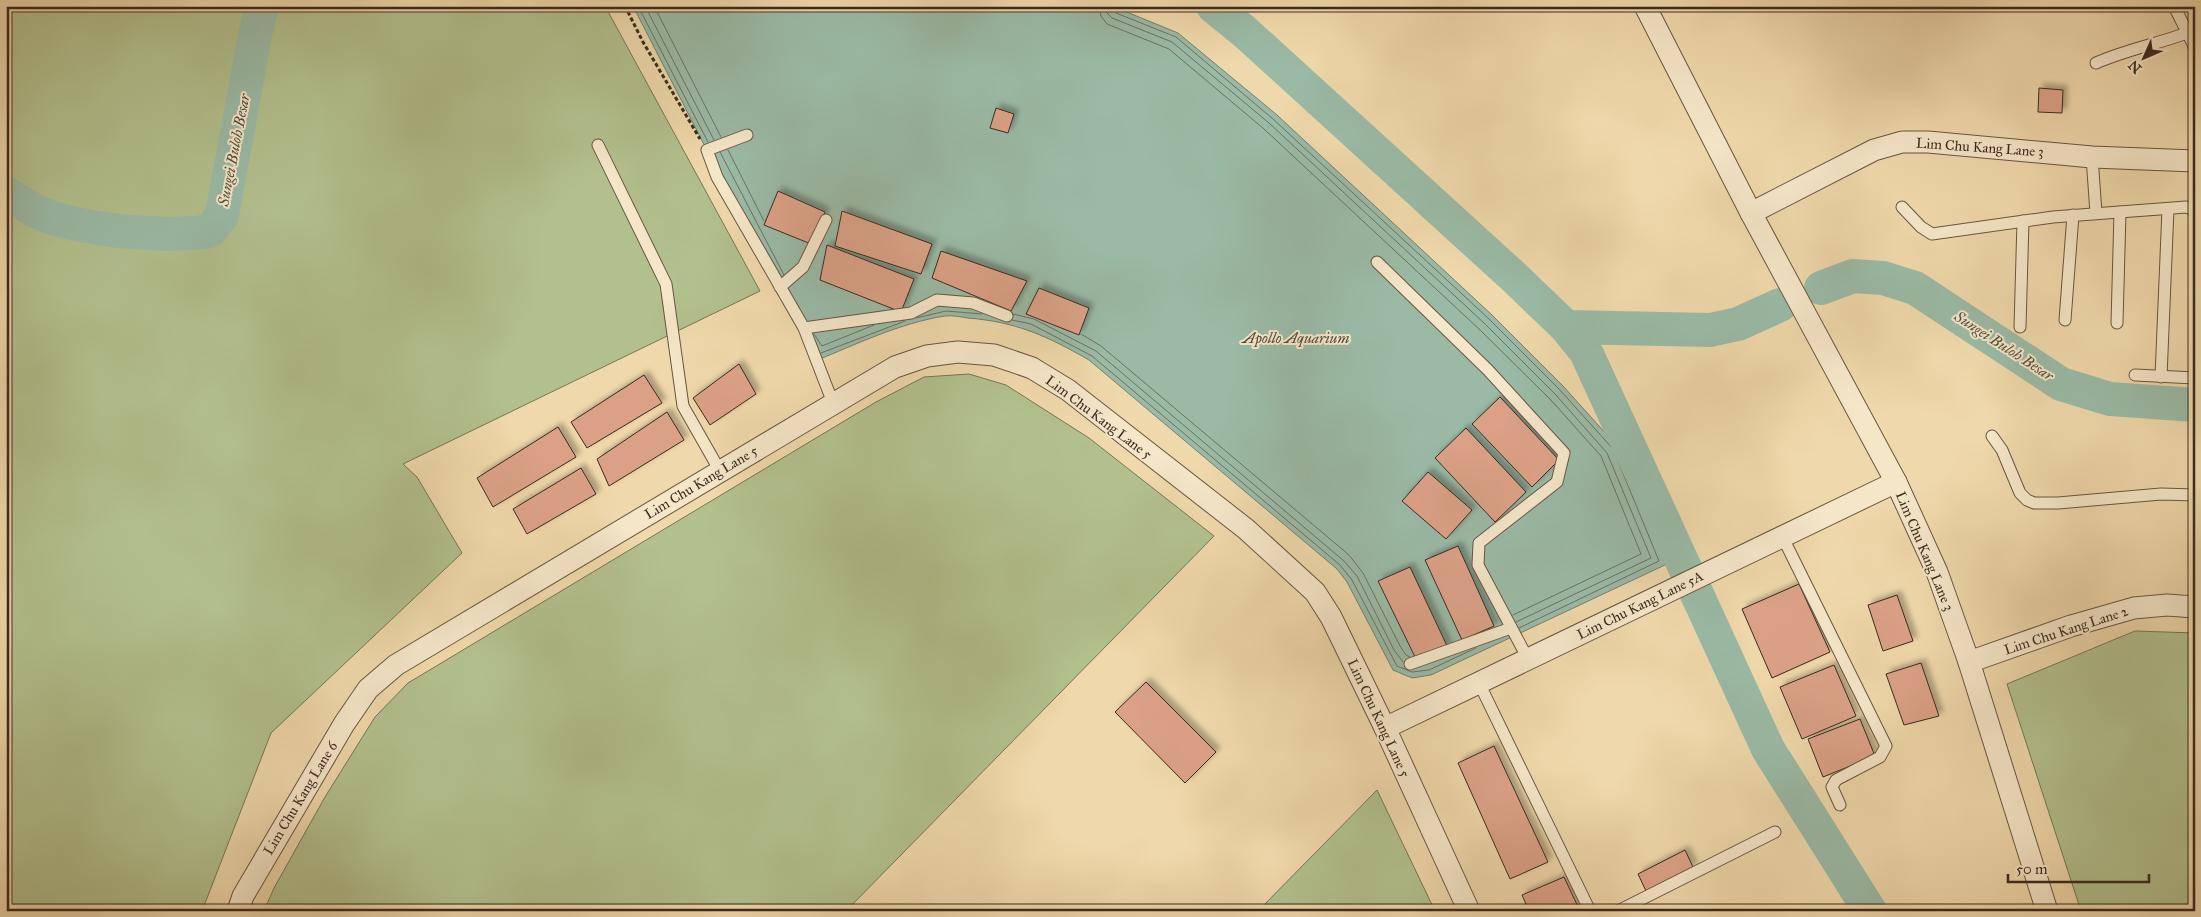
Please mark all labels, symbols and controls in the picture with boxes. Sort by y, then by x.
north arrow [2118,32,2168,82]
text: N [2125,57,2145,77]
water label: Sungei Buloh Besar [214,91,254,209]
street label: Lim Chu Kang Lane 3 [1916,135,2044,160]
water label: Sungei Buloh Besar [1950,307,2057,385]
water label: Apollo Aquarium [1241,329,1349,348]
street label: Lim Chu Kang Lane 5 [1042,372,1156,463]
street label: Lim Chu Kang Lane 5 [642,442,761,523]
street label: Lim Chu Kang Lane 3 [1892,489,1957,613]
street label: Lim Chu Kang Lane 5A [1574,567,1707,643]
street label: Lim Chu Kang Lane 2 [2002,602,2130,659]
street label: Lim Chu Kang Lane 5 [1344,656,1414,781]
street label: Lim Chu Kang Lane 6 [260,738,341,858]
scale bar [2008,852,2150,884]
text: 50 m [2016,860,2048,878]

